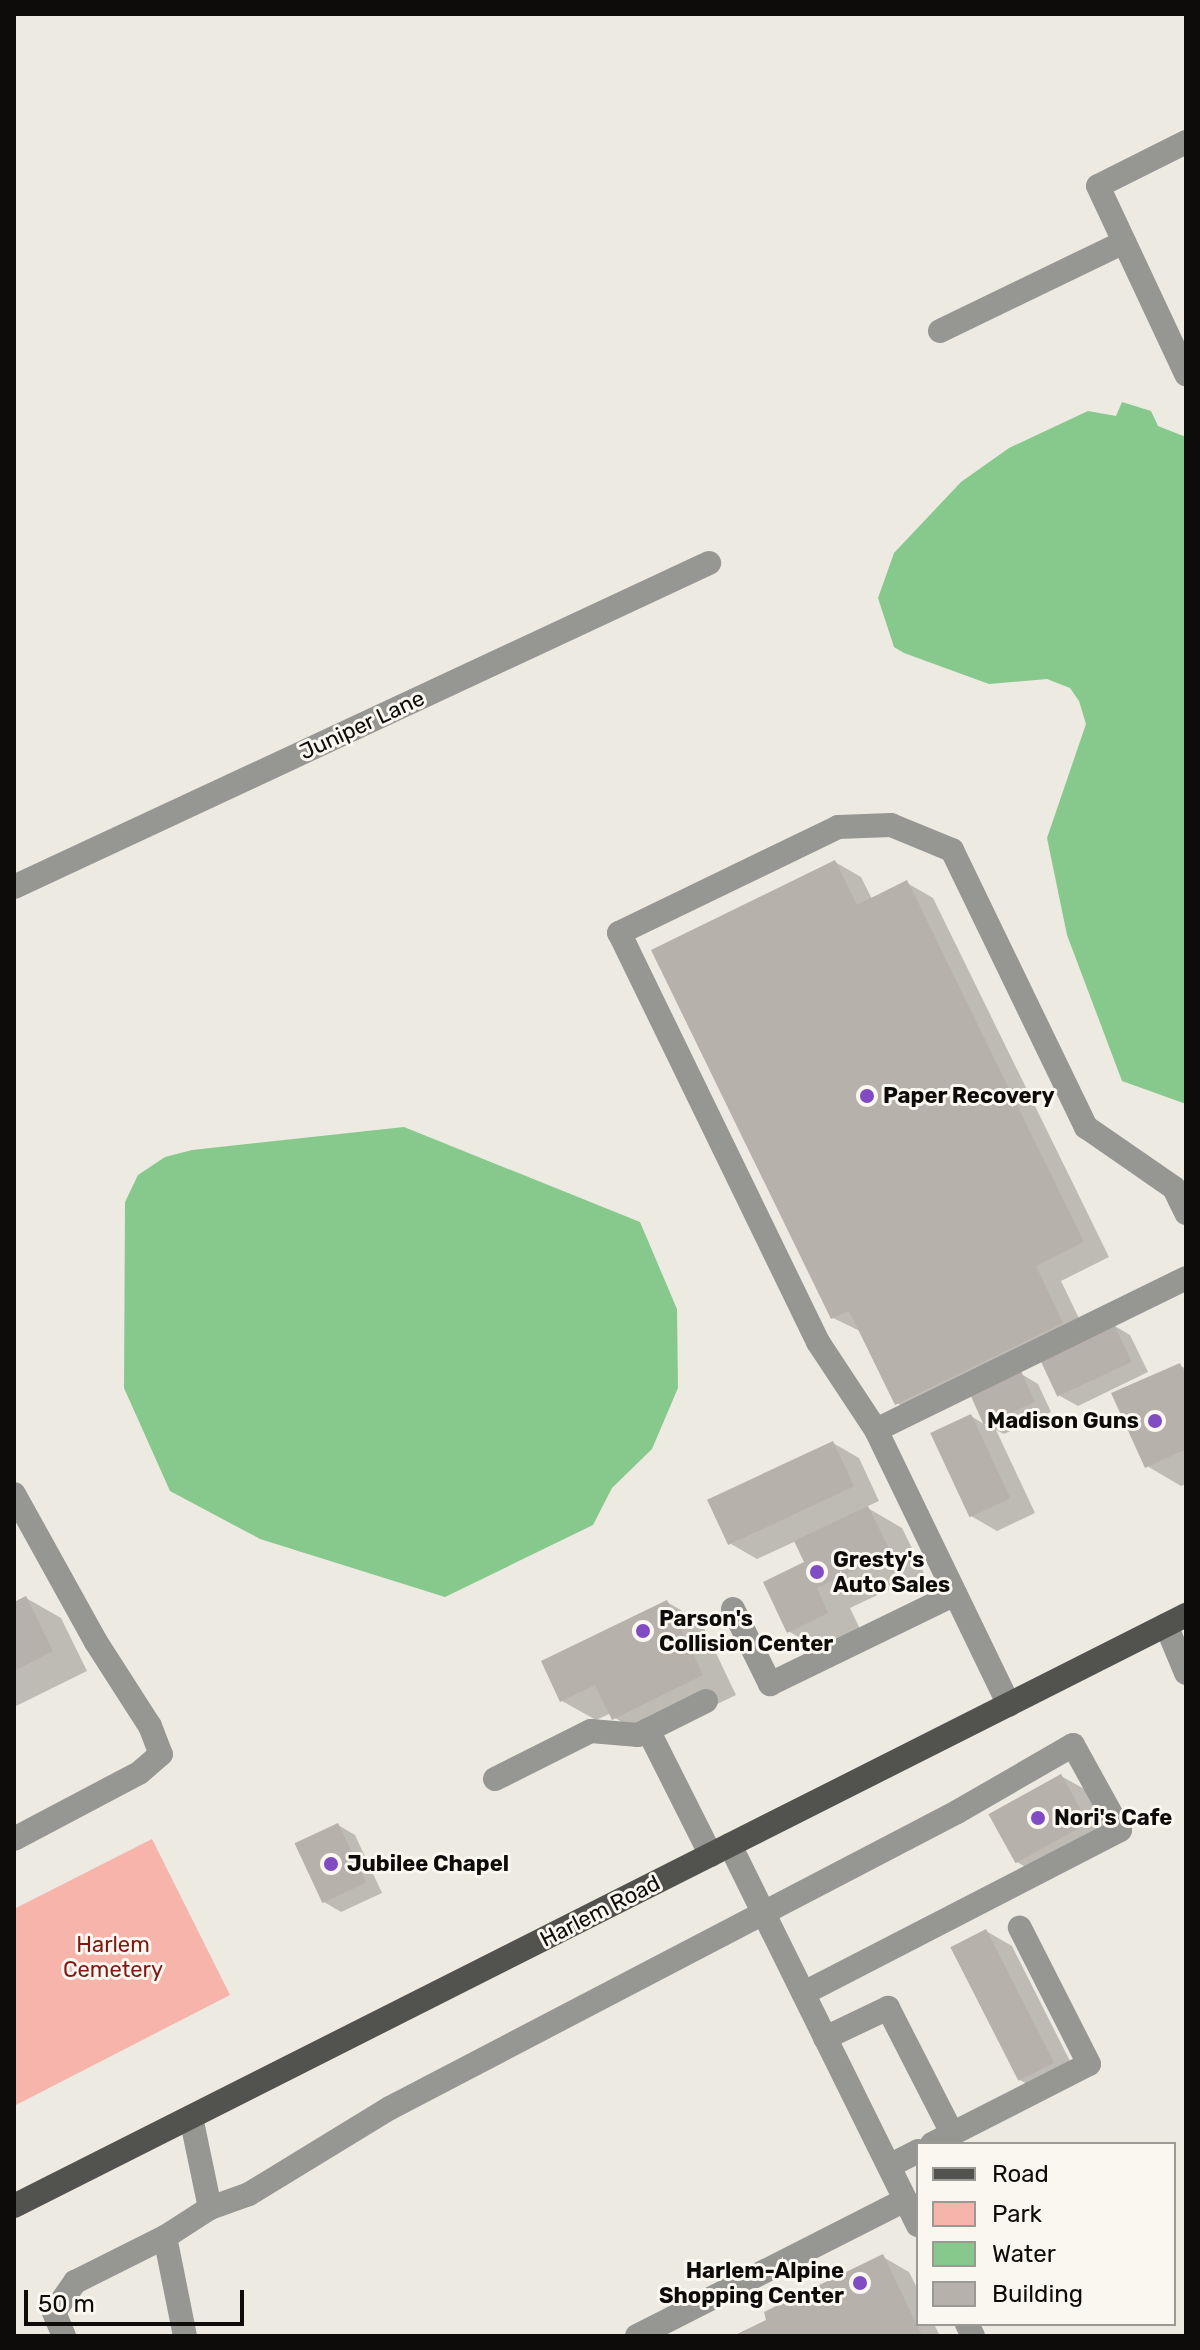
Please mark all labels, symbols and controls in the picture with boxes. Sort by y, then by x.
street label: Juniper Lane [295,684,429,766]
place label: Paper Recovery [883,1083,1055,1109]
marker: Paper Recovery [858,1087,876,1105]
place label: Madison Guns [987,1408,1139,1434]
marker: Madison Guns [1146,1412,1164,1430]
place label: Gresty's Auto Sales [833,1546,950,1598]
marker: Gresty's Auto Sales [808,1563,826,1581]
place label: Parson's Collision Center [659,1605,833,1656]
marker: Parson's Collision Center [634,1622,652,1640]
place label: Nori's Cafe [1054,1805,1172,1831]
marker: Nori's Cafe [1029,1809,1047,1827]
place label: Jubilee Chapel [347,1851,509,1877]
marker: Jubilee Chapel [322,1855,340,1873]
street label: Harlem Road [536,1870,664,1952]
park label: Harlem Cemetery [63,1931,163,1982]
legend [916,2142,1176,2326]
text: Road [992,2160,1049,2188]
text: Park [992,2200,1042,2228]
text: Water [992,2240,1056,2268]
place label: Harlem-Alpine Shopping Center [659,2257,844,2308]
scale bar [28,2274,248,2324]
marker: Harlem-Alpine Shopping Center [851,2274,869,2292]
text: Building [992,2280,1083,2308]
text: 50 m [38,2290,95,2318]

